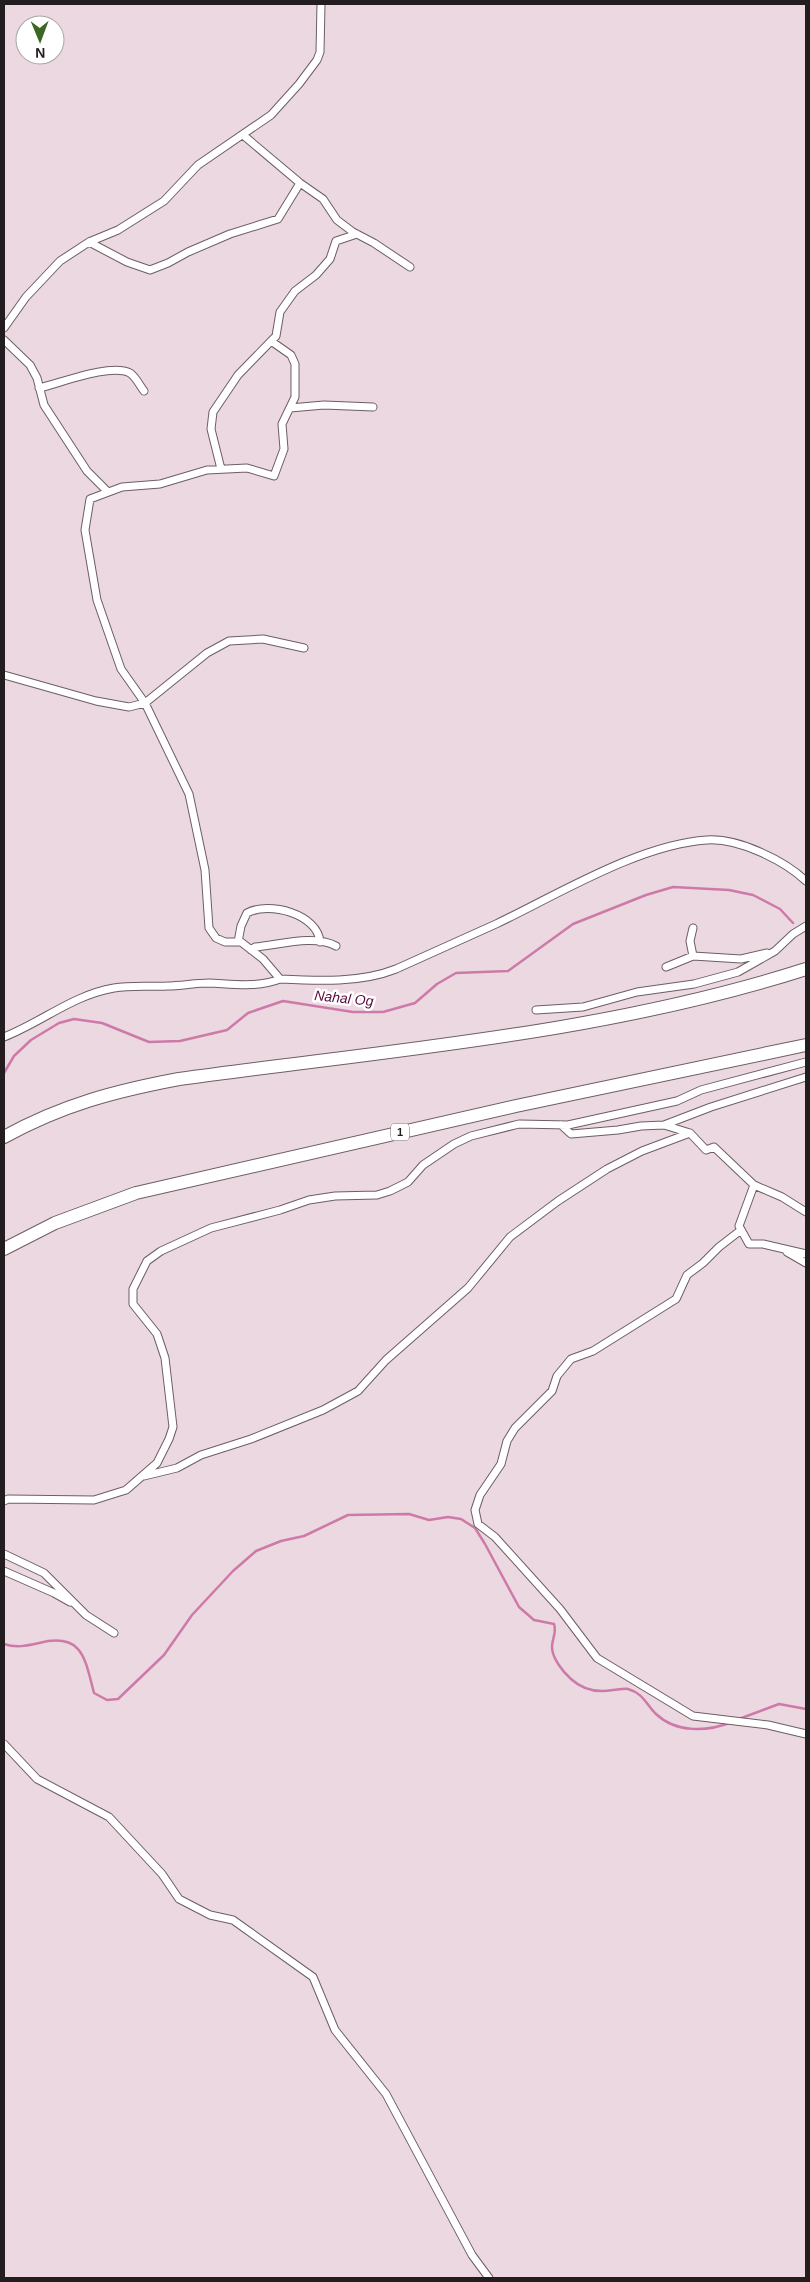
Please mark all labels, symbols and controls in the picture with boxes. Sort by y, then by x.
north arrow [15,15,65,65]
text: N [35,45,45,61]
water label: Nahal Og [314,987,374,1009]
road number: 1 [391,1124,409,1140]

